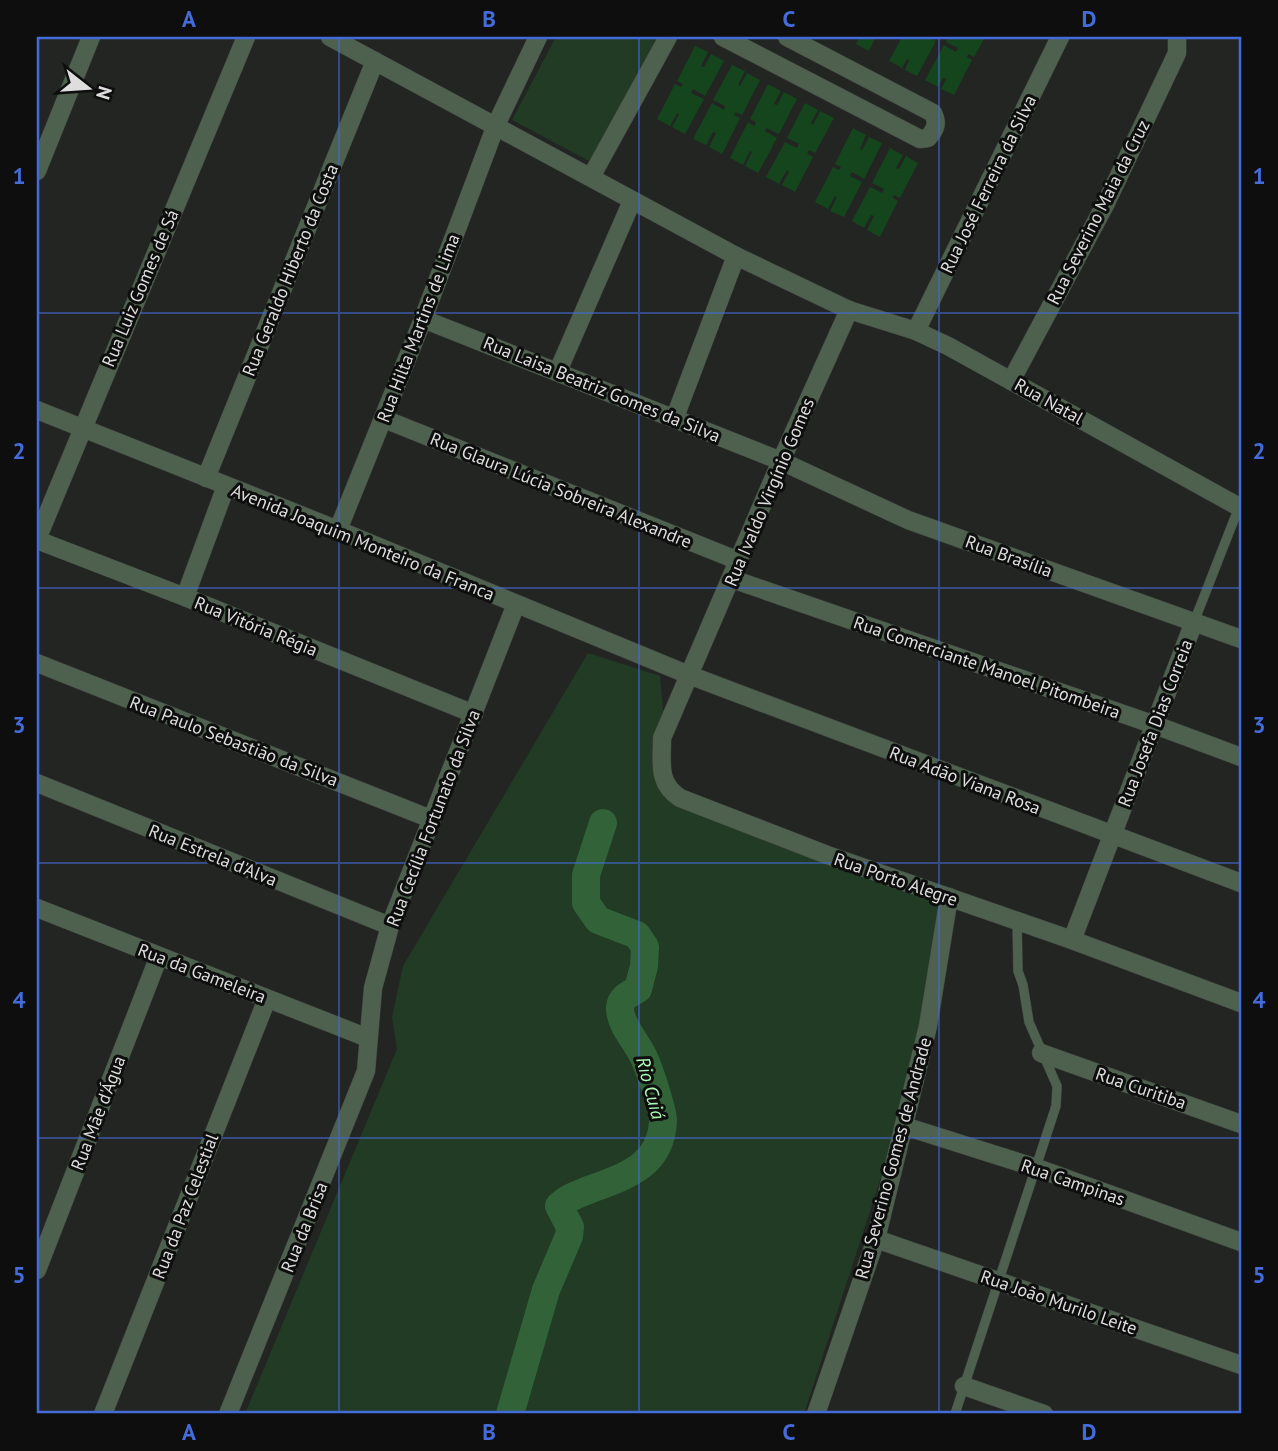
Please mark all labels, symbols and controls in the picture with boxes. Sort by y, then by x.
text: A [182,4,196,33]
text: B [482,4,496,33]
text: C [783,4,796,33]
text: D [1082,4,1096,33]
north arrow [52,52,122,122]
text: N [91,83,118,102]
street label: Rua José Ferreira da Silva [935,91,1041,277]
street label: Rua Severino Maia da Cruz [1041,116,1155,308]
text: 1 [12,161,26,190]
street label: Rua Geraldo Hiberto da Costa [237,161,343,379]
text: 1 [1252,161,1266,190]
street label: Rua Luiz Gomes de Sá [96,206,184,370]
street label: Rua Hilta Martins de Lima [371,230,465,426]
street label: Rua Laisa Beatriz Gomes da Silva [480,331,724,447]
street label: Rua Natal [1010,373,1088,430]
street label: Rua Ivaldo Virgínio Gomes [719,394,819,590]
street label: Rua Glaura Lúcia Sobreira Alexandre [427,427,695,553]
text: 2 [12,436,26,465]
text: 2 [1252,436,1266,465]
street label: Avenida Joaquim Monteiro da Franca [228,479,498,605]
street label: Rua Brasília [962,530,1056,582]
street label: Rua Vitória Régia [191,591,321,661]
street label: Rua Comerciante Manoel Pitombeira [851,610,1123,724]
street label: Rua Josefa Dias Correia [1112,636,1198,810]
street label: Rua Paulo Sebastião da Silva [126,691,342,791]
street label: Rua Cecília Fortunato da Silva [381,706,485,930]
text: 3 [12,710,26,739]
text: 3 [1252,710,1266,739]
street label: Rua Adão Viana Rosa [886,741,1044,819]
street label: Rua Estrela d'Alva [145,819,281,891]
street label: Rua Porto Alegre [831,847,961,911]
street label: Rua da Gameleira [135,938,269,1008]
text: 4 [12,985,26,1014]
text: 4 [1252,985,1266,1014]
street label: Rua Severino Gomes de Andrade [850,1035,936,1281]
street label: Rua Mãe d'Água [66,1052,130,1174]
water label: Rio Cuiá [631,1054,671,1123]
street label: Rua Curitiba [1093,1062,1189,1114]
street label: Rua da Paz Celestial [147,1129,224,1282]
street label: Rua Campinas [1018,1153,1128,1211]
street label: Rua da Brisa [275,1178,333,1276]
text: 5 [12,1260,26,1289]
text: 5 [1252,1260,1266,1289]
street label: Rua João Murilo Leite [978,1264,1140,1340]
text: A [182,1417,196,1446]
text: B [482,1417,496,1446]
text: C [783,1417,796,1446]
text: D [1082,1417,1096,1446]

